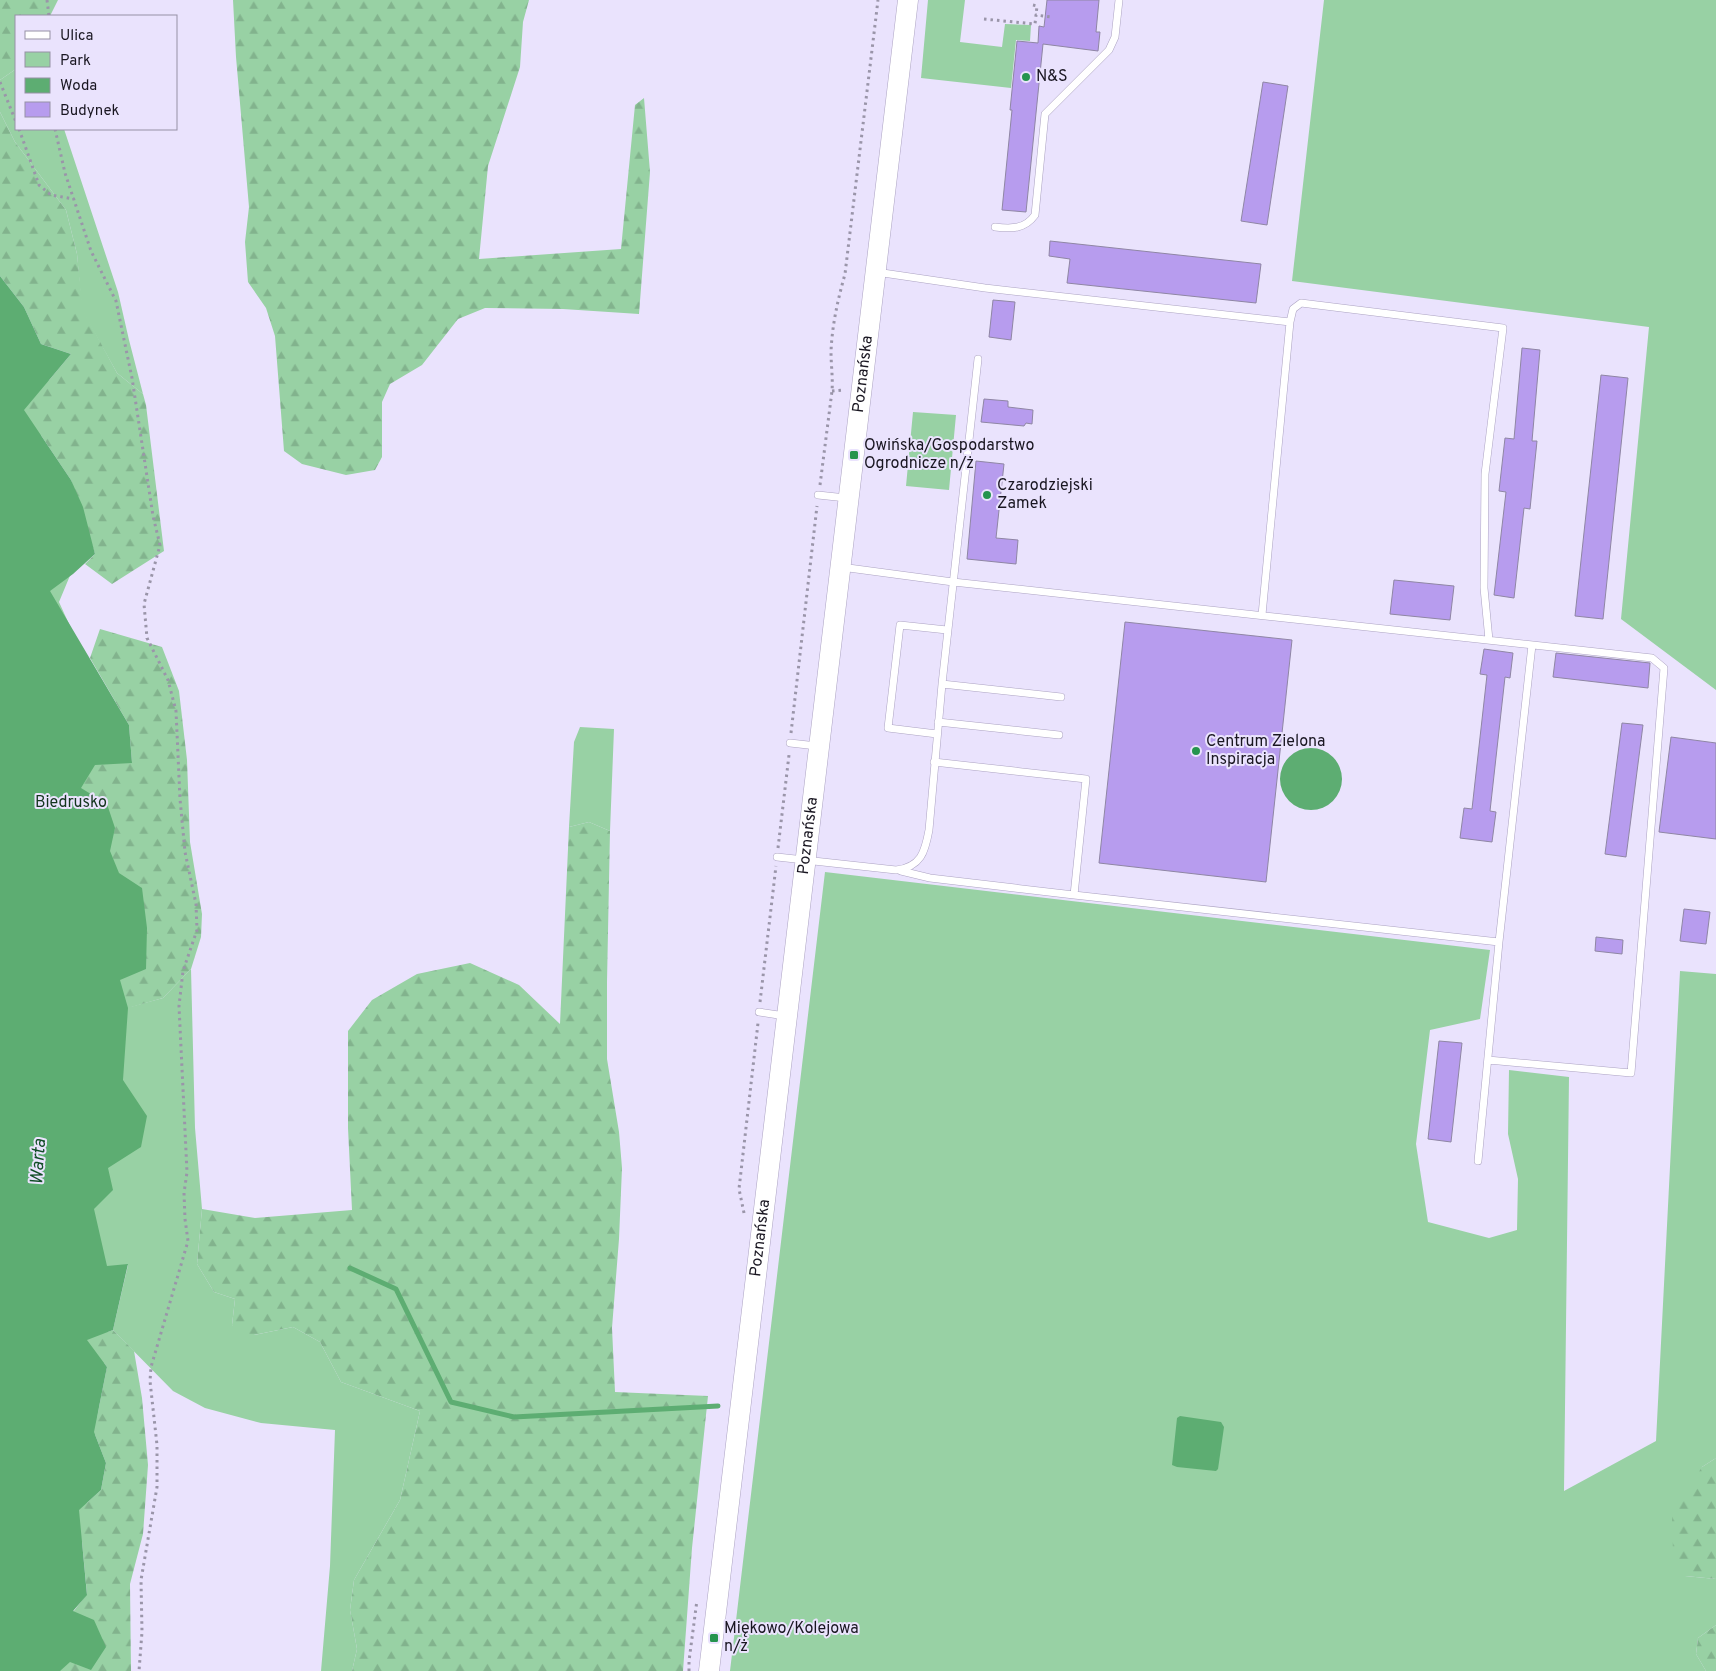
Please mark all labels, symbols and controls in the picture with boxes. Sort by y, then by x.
legend [15,15,178,130]
text: Ulica [60,27,93,46]
text: Park [60,52,91,71]
place label: N&S [1036,67,1068,87]
marker: N&S [1020,71,1032,83]
text: Woda [60,77,97,96]
text: Budynek [60,102,119,121]
street label: Poznańska [849,334,878,414]
place label: Owińska/Gospodarstwo Ogrodnicze n/ż [864,436,1034,474]
marker: Owińska/Gospodarstwo Ogrodnicze n/ż [848,449,860,461]
place label: Czarodziejski Zamek [997,476,1093,514]
marker: Czarodziejski Zamek [981,489,993,501]
place label: Centrum Zielona Inspiracja [1206,732,1326,770]
marker: Centrum Zielona Inspiracja [1190,745,1202,757]
park label: Biedrusko [35,793,107,813]
street label: Poznańska [794,796,823,876]
water label: Warta [26,1137,52,1186]
street label: Poznańska [746,1198,775,1278]
place label: Miękowo/Kolejowa n/ż [724,1619,859,1657]
marker: Miękowo/Kolejowa n/ż [708,1632,720,1644]

